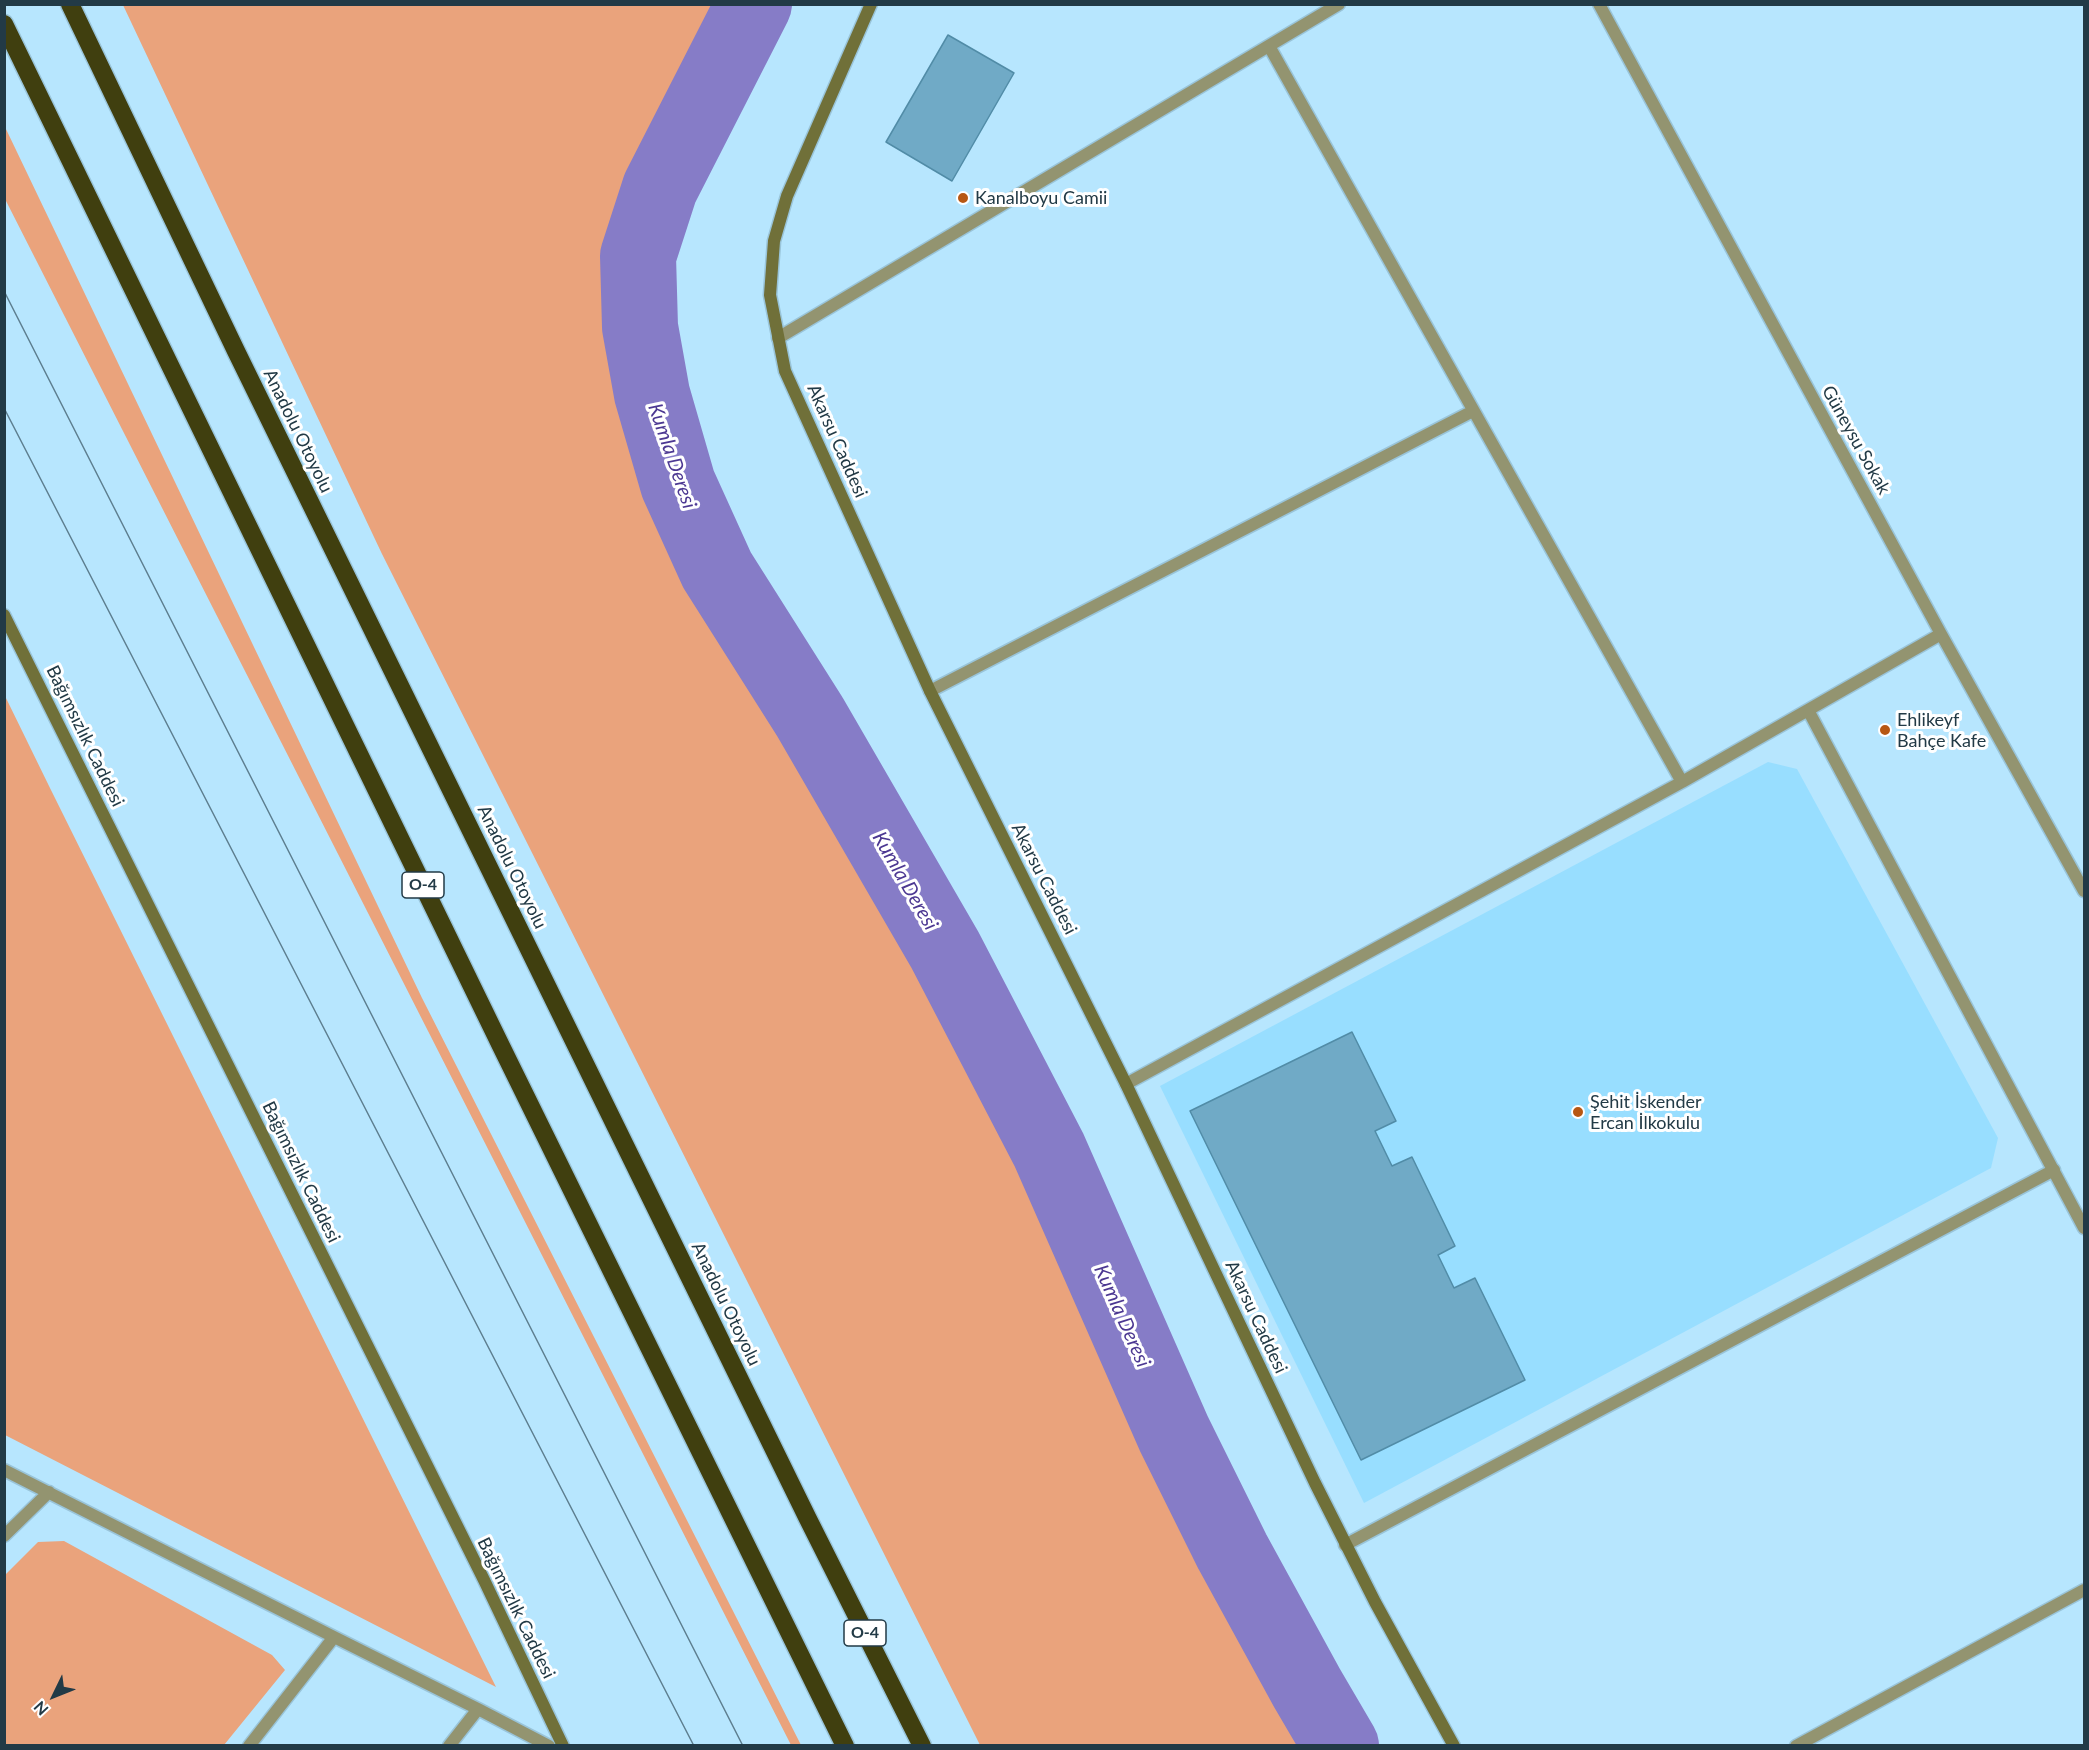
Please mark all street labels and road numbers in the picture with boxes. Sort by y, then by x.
street label: Anadolu Otoyolu [259,366,337,496]
street label: Akarsu Caddesi [802,381,872,501]
street label: Güneysu Sokak [1817,382,1895,498]
street label: Bağımsızlık Caddesi [41,662,129,810]
street label: Anadolu Otoyolu [473,802,551,932]
street label: Akarsu Caddesi [1007,820,1081,938]
road number: O-4 [402,872,444,898]
street label: Bağımsızlık Caddesi [257,1098,345,1246]
street label: Anadolu Otoyolu [687,1239,765,1369]
street label: Akarsu Caddesi [1220,1257,1292,1377]
street label: Bağımsızlık Caddesi [472,1534,560,1682]
road number: O-4 [844,1620,886,1646]

